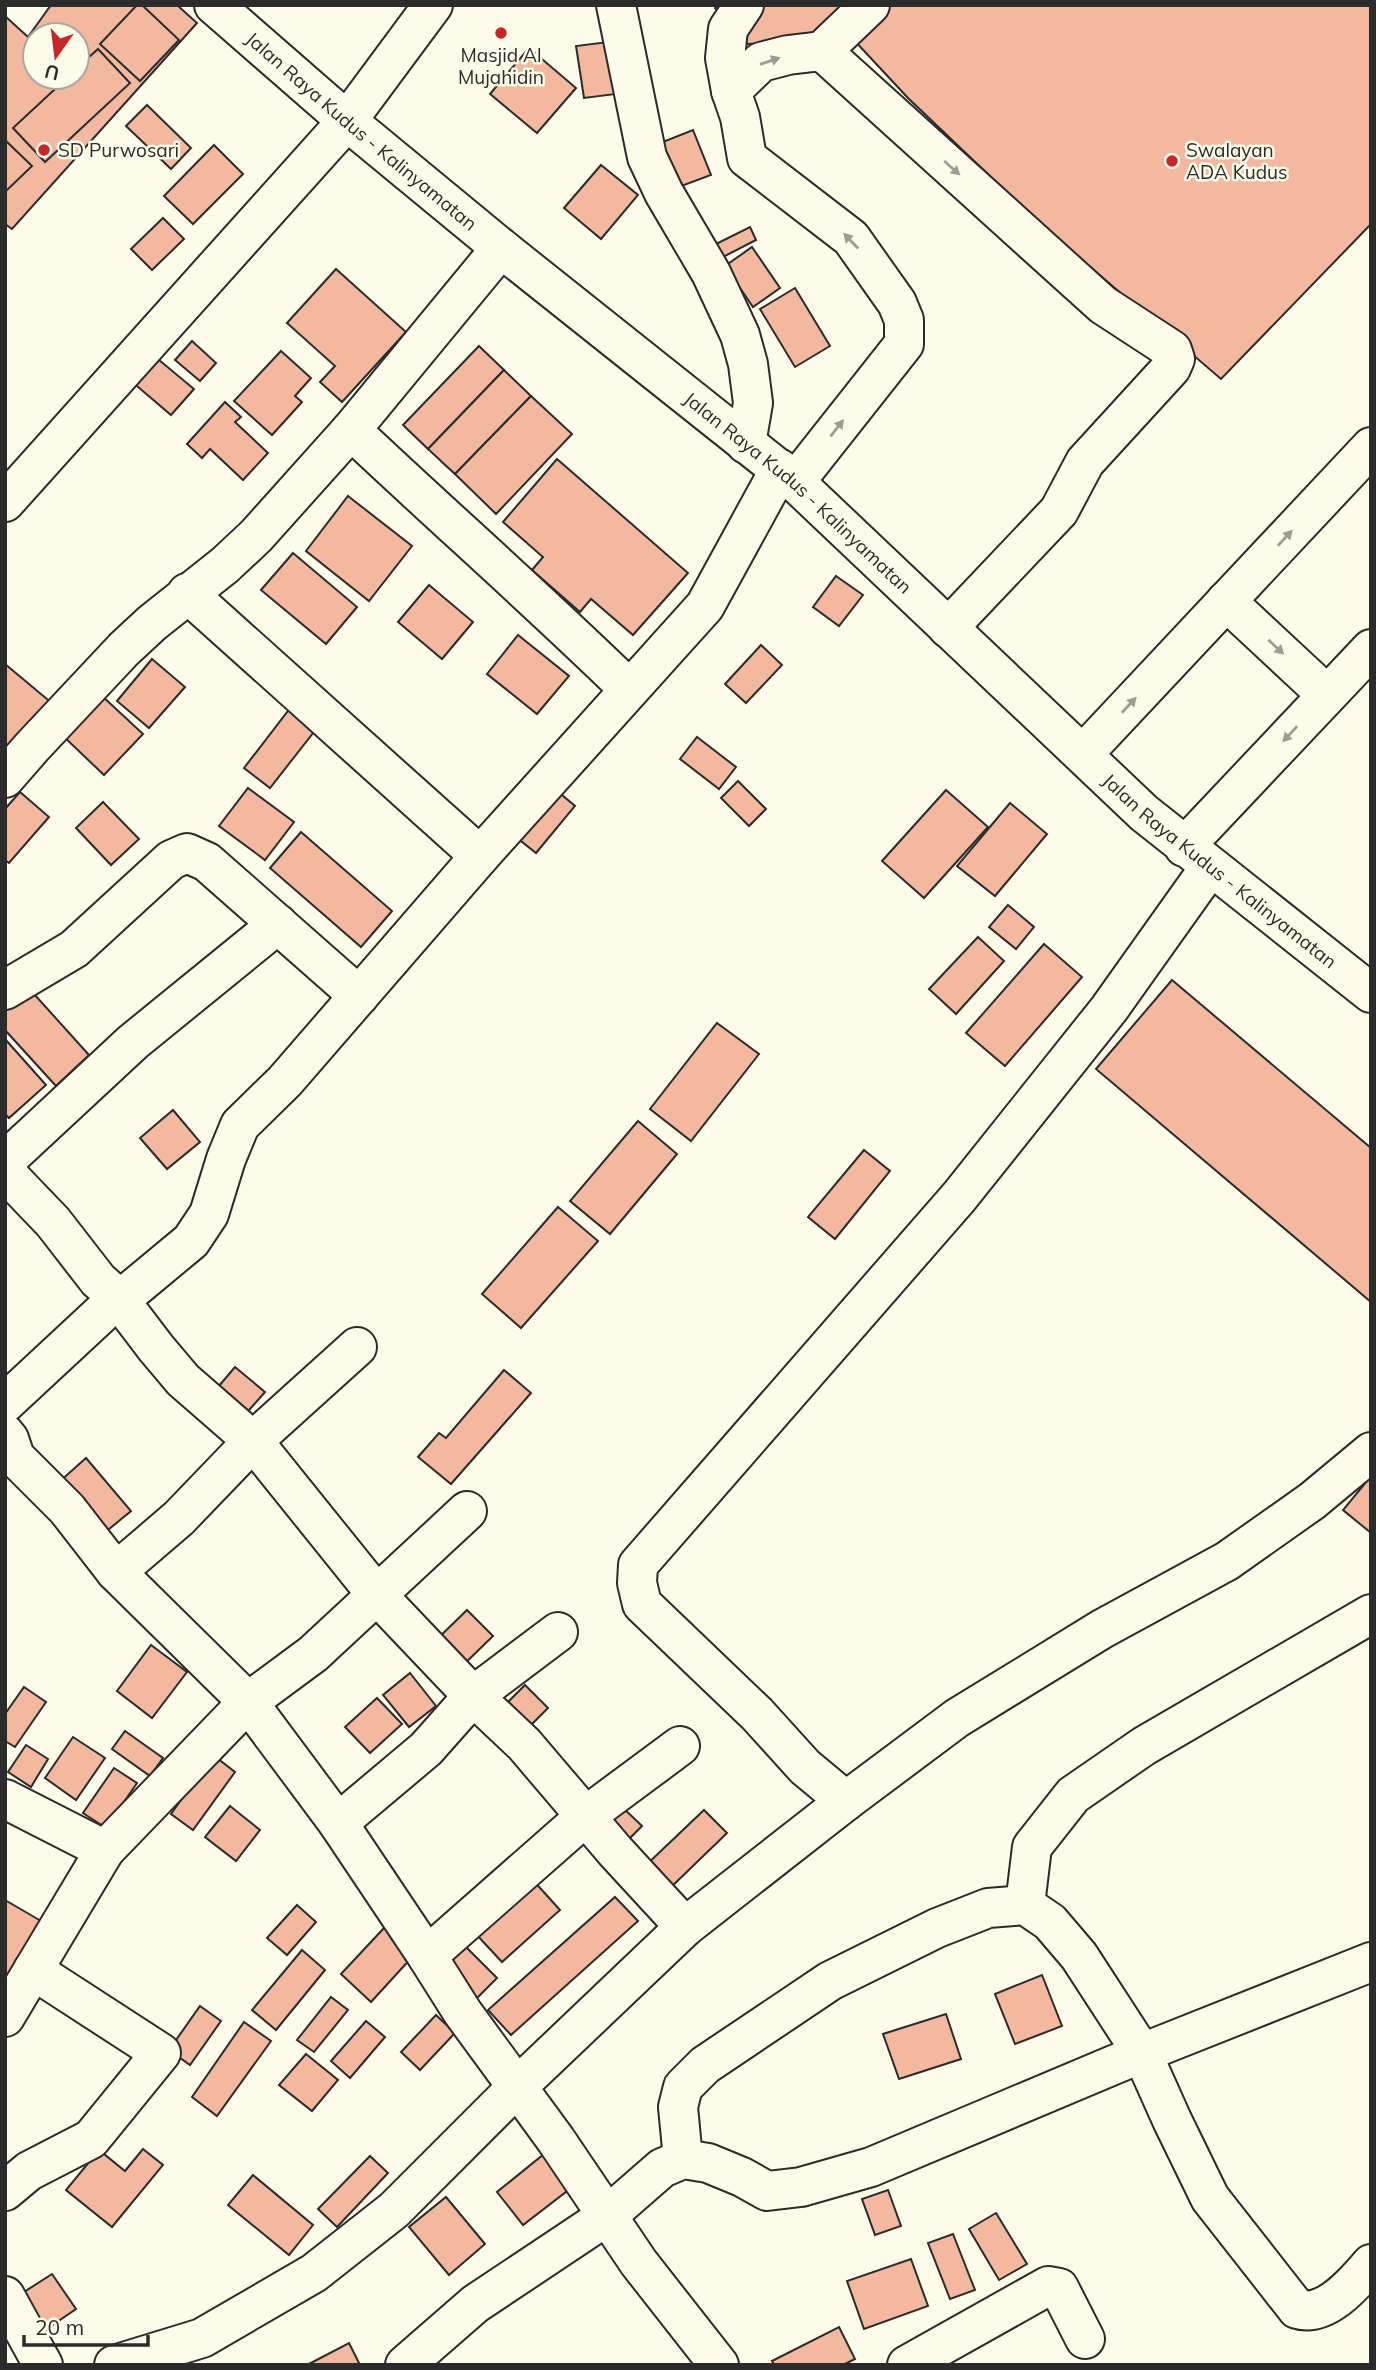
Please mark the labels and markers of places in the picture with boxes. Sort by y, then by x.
marker: Masjid Al Mujahidin [493,25,509,41]
place label: Masjid Al Mujahidin [458,43,544,89]
place label: SD Purwosari [58,138,179,162]
place label: Swalayan ADA Kudus [1186,138,1287,184]
marker: SD Purwosari [36,142,52,158]
marker: Swalayan ADA Kudus [1164,153,1180,169]

